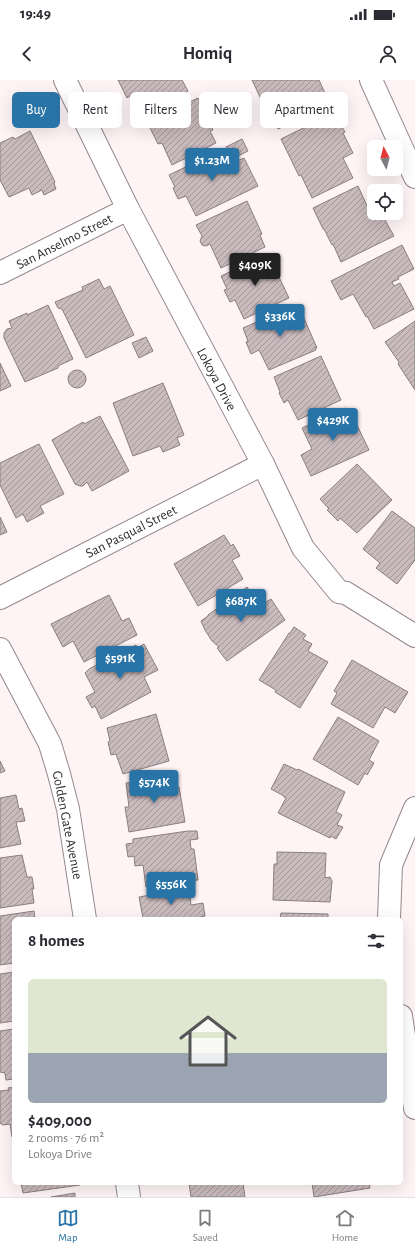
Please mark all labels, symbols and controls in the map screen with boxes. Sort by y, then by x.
text: 19:49 [20,6,51,21]
icon: back [16,43,38,65]
icon: person [377,43,399,65]
text: Homiq [183,45,232,63]
chip: Buy [12,92,60,128]
chip: Rent [68,92,122,128]
chip: Filters [130,92,191,128]
chip: New [199,92,252,128]
chip: Apartment [260,92,348,128]
north arrow [367,140,403,176]
map controls [367,140,403,220]
pin: $1.23M [179,148,245,182]
text: $1.23M [194,154,230,167]
button: locate [367,184,403,220]
street label: San Anselmo Street [14,211,115,272]
pin: $409K [227,253,283,287]
text: $409K [238,259,272,272]
pin: $336K [252,304,308,338]
text: $336K [265,310,295,323]
street label: Lokoya Drive [194,346,238,413]
pin: $429K [305,408,361,442]
text: $429K [317,414,349,427]
street label: San Pasqual Street [84,503,180,561]
pin: $687K [213,589,269,623]
text: $687K [225,595,257,608]
pin: $591K [92,646,148,680]
text: $591K [105,652,135,665]
street label: Golden Gate Avenue [50,770,84,881]
pin: $574K [126,770,182,804]
text: $574K [138,776,170,789]
pin: $556K [143,872,199,906]
text: $556K [156,878,186,891]
icon: filters [365,930,387,952]
text: 8 homes [28,932,85,949]
icon: home [172,1005,244,1077]
text: $409,000 [28,1112,92,1129]
text: 2 rooms · 76 m² [28,1132,104,1145]
text: Lokoya Drive [28,1148,92,1161]
tab: Map [57,1207,79,1244]
tab: Saved [193,1207,218,1244]
tab: Home [332,1207,358,1244]

